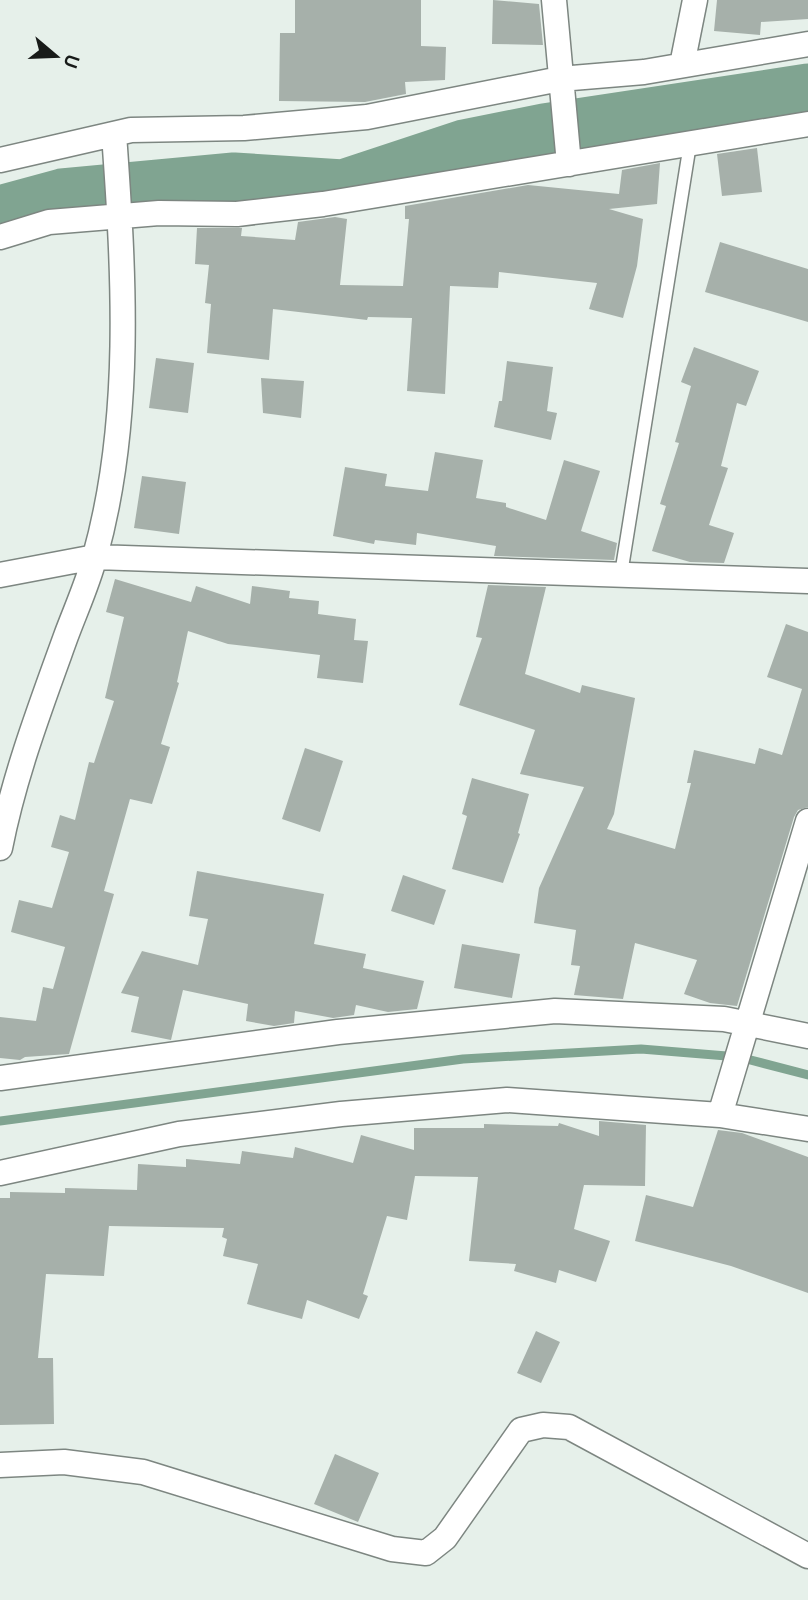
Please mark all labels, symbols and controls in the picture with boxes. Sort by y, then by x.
north arrow [21,21,91,91]
text: U [58,51,86,71]

